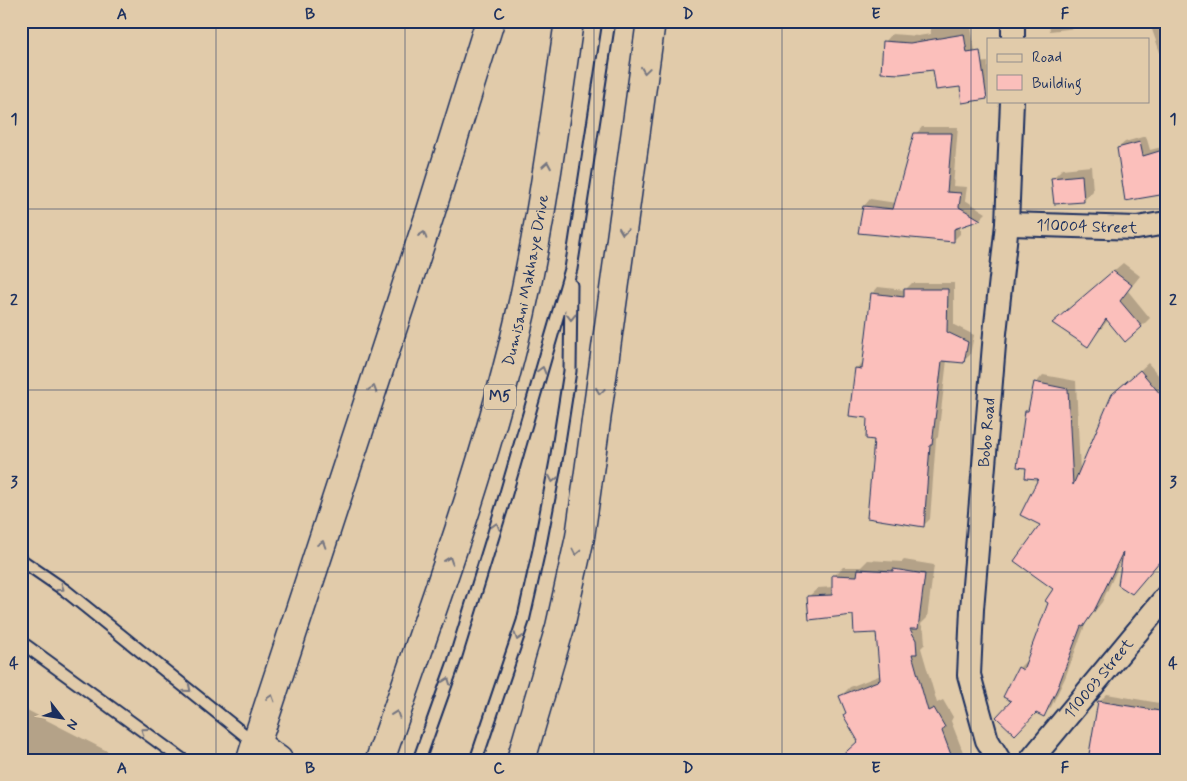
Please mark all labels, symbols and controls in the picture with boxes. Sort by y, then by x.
text: A [117,4,127,25]
text: B [305,4,315,25]
text: C [493,4,505,25]
text: D [682,4,694,25]
text: E [871,4,881,25]
text: F [1061,4,1070,25]
legend [987,38,1150,102]
text: Road [1032,48,1062,68]
one-way arrow [640,66,651,74]
text: Building [1032,74,1082,95]
text: 1 [10,109,18,130]
text: 1 [1169,109,1177,130]
one-way arrow [541,161,552,169]
street label: Dumisani Makhaye Drive [498,192,554,368]
street label: 110004 Street [1036,214,1139,239]
one-way arrow [618,226,628,235]
one-way arrow [418,231,428,239]
text: 2 [10,290,18,311]
text: 2 [1169,290,1177,311]
one-way arrow [566,314,576,322]
one-way arrow [537,367,547,375]
road number: M5 [484,384,516,410]
one-way arrow [367,385,377,394]
one-way arrow [595,388,606,396]
street label: Bobo Road [973,397,1000,468]
text: 3 [10,472,18,493]
text: 3 [1169,472,1177,493]
one-way arrow [548,474,559,483]
one-way arrow [491,522,501,531]
one-way arrow [316,540,326,548]
one-way arrow [571,548,582,557]
one-way arrow [443,556,453,565]
one-way arrow [55,582,65,591]
one-way arrow [514,632,524,641]
street label: 110003 Street [1059,633,1138,723]
text: 4 [9,653,19,674]
text: 4 [1168,653,1178,674]
one-way arrow [441,677,451,686]
one-way arrow [182,684,191,692]
north arrow [38,694,88,744]
one-way arrow [266,694,276,703]
one-way arrow [390,710,400,718]
text: N [62,716,82,733]
one-way arrow [140,728,150,737]
text: A [117,758,127,779]
text: B [305,758,315,779]
text: C [493,758,505,779]
text: D [682,758,694,779]
text: E [871,758,881,779]
text: F [1061,758,1070,779]

